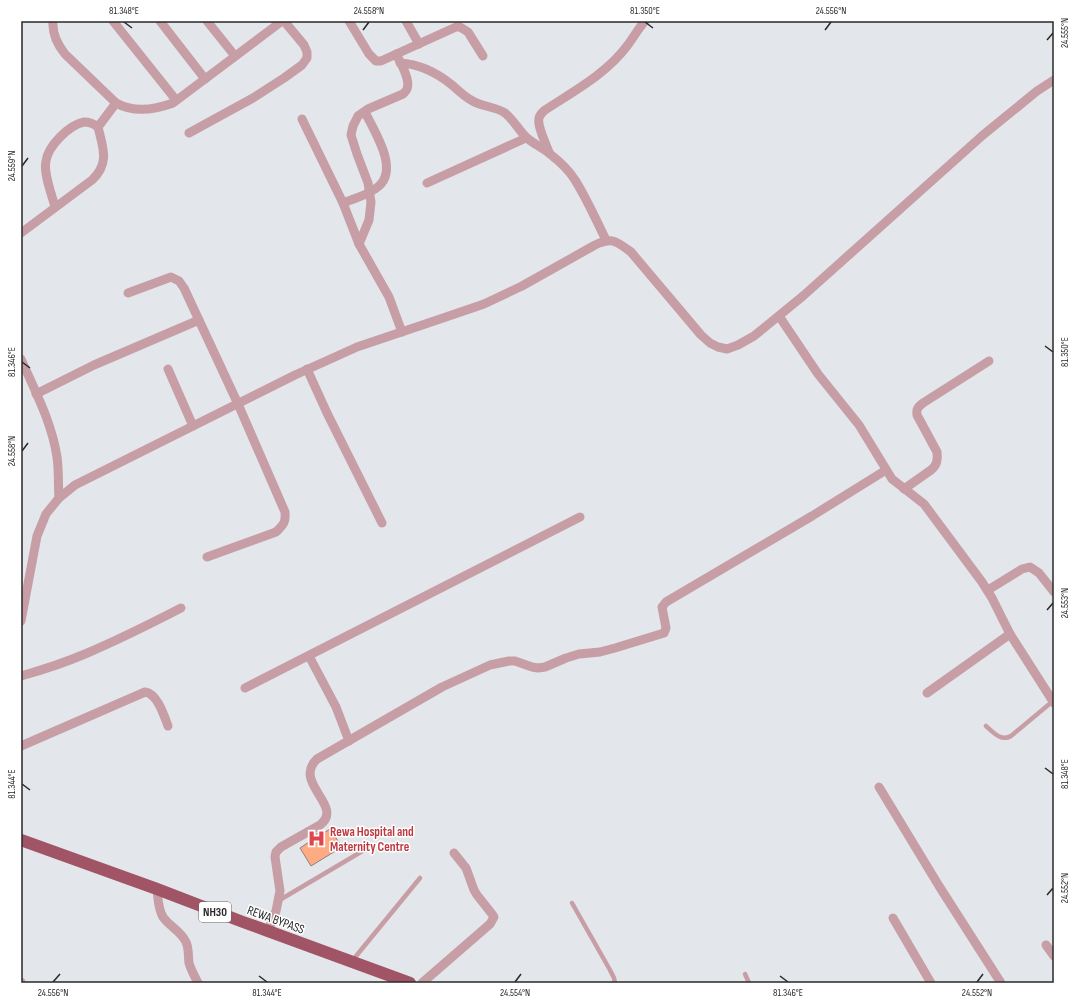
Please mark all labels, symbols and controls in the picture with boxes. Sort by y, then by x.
text: 81.348°E [109,5,139,17]
text: 24.558°N [354,5,384,17]
text: 81.350°E [630,5,660,17]
text: 24.556°N [816,5,846,17]
text: 24.555°N [1059,18,1071,48]
text: 24.559°N [6,151,18,181]
text: 81.350°E [1059,337,1071,367]
text: 81.346°E [6,347,18,377]
text: 24.558°N [6,436,18,466]
text: 24.553°N [1059,588,1071,618]
text: 81.348°E [1059,759,1071,789]
text: 81.344°E [6,769,18,799]
place label: Rewa Hospital and Maternity Centre [330,824,414,855]
hospital icon: Rewa Hospital and Maternity Centre [307,828,327,848]
text: 24.552°N [1059,873,1071,903]
road number: NH30 [199,902,231,922]
street label: REWA BYPASS [245,902,307,938]
text: 24.556°N [38,987,68,999]
text: 81.344°E [252,987,282,999]
text: 24.554°N [500,987,530,999]
text: 81.346°E [773,987,803,999]
text: 24.552°N [962,987,992,999]

